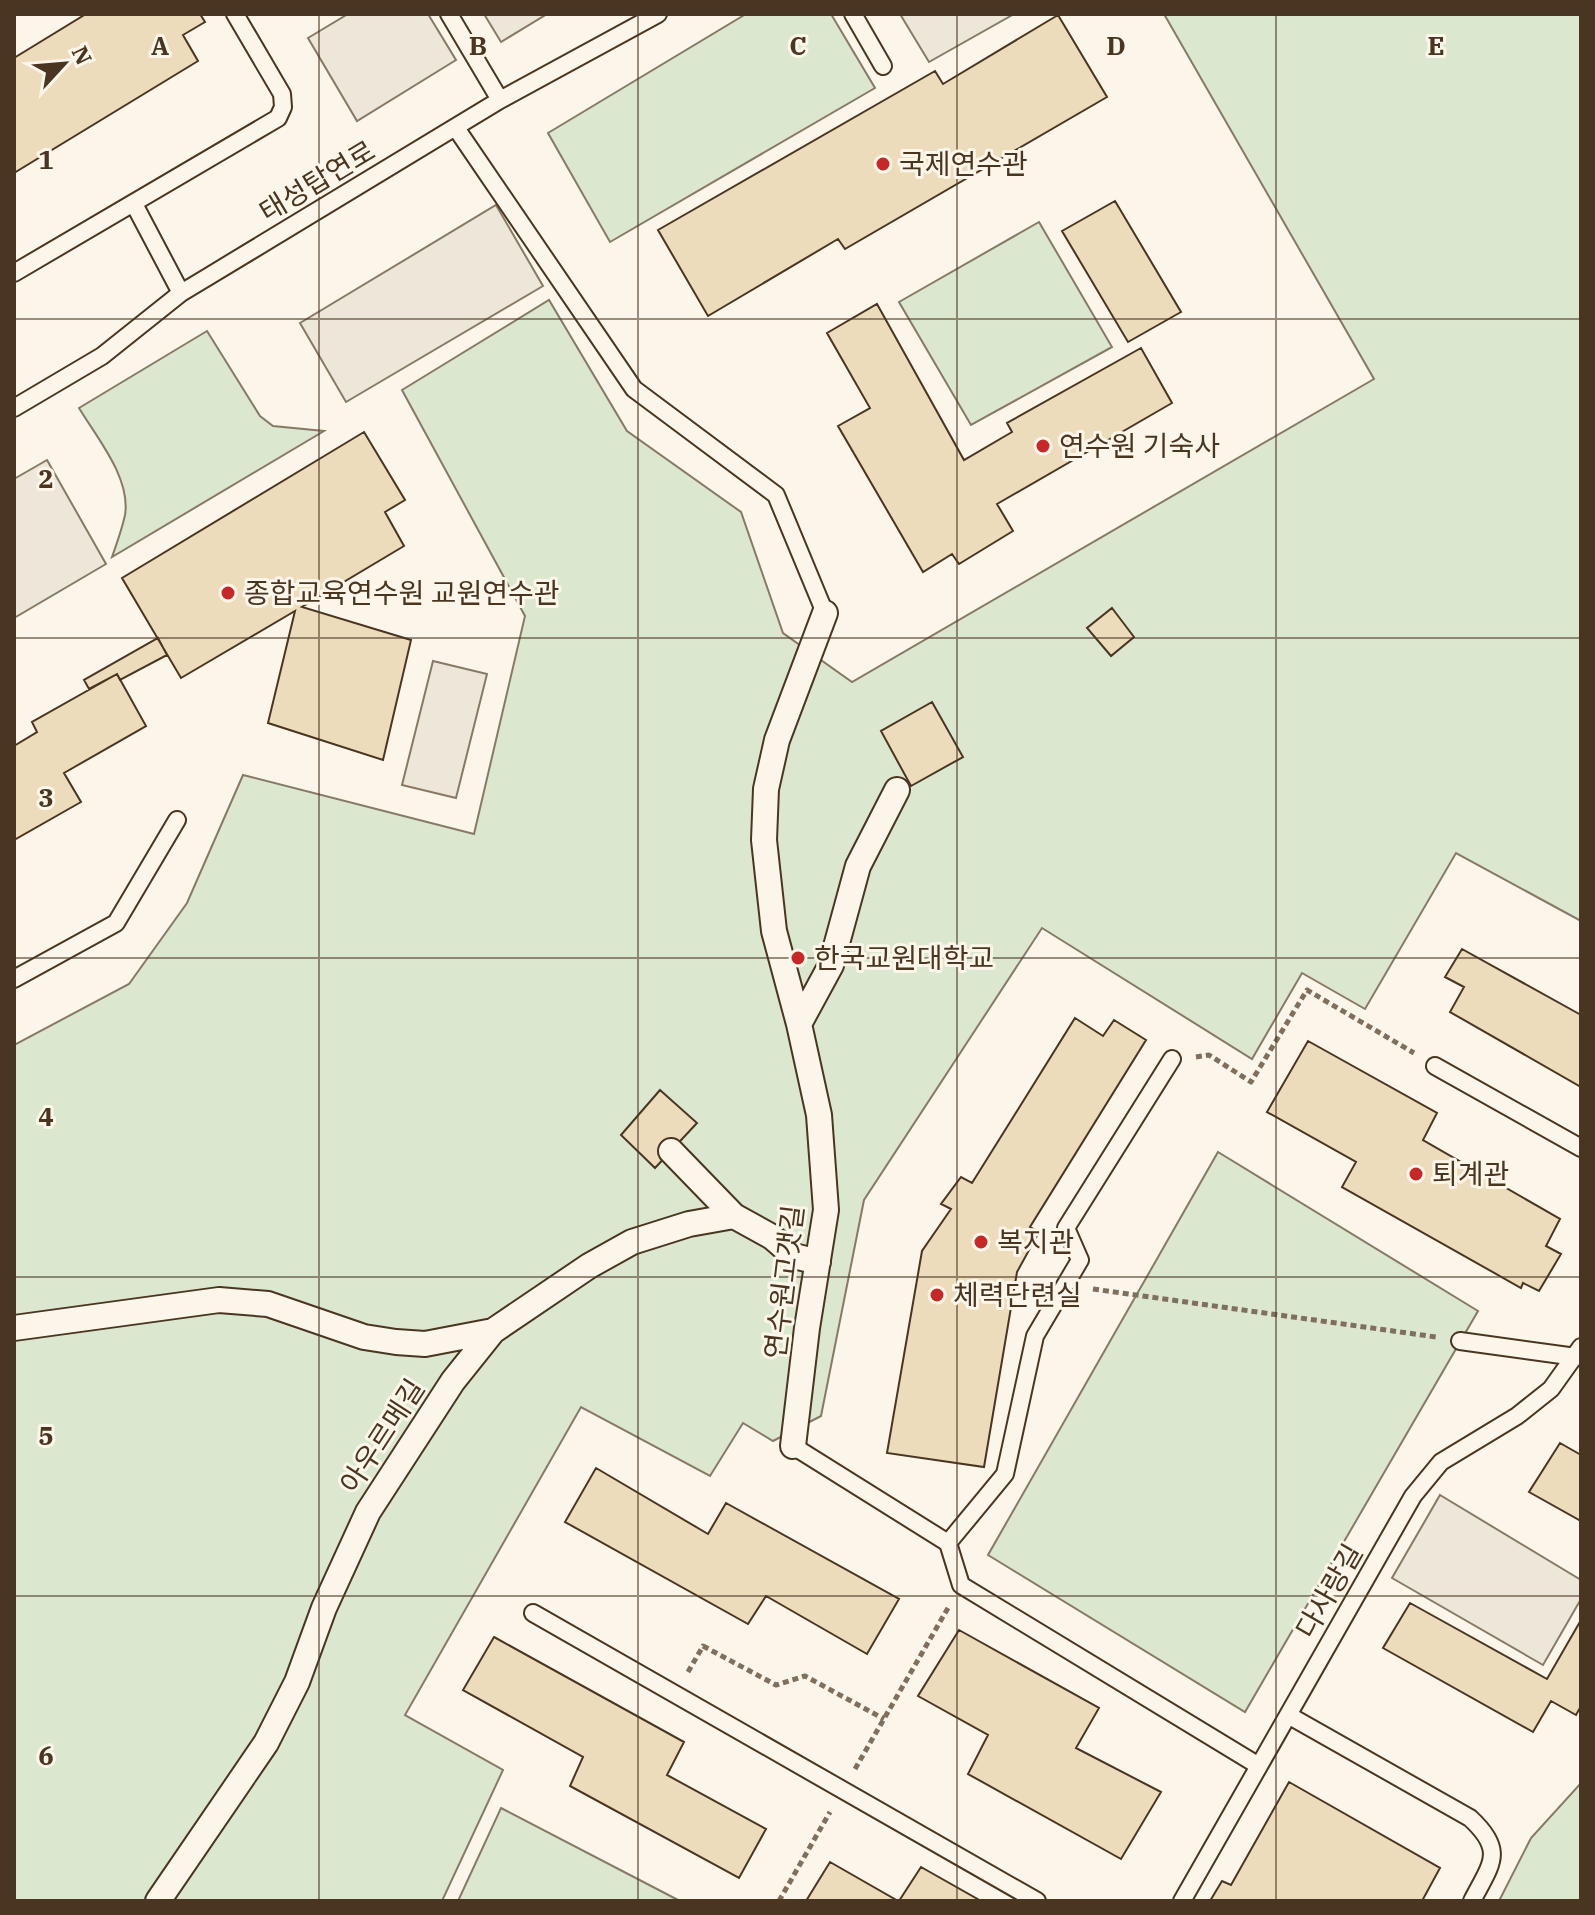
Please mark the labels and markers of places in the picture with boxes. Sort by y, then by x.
place label: 국제연수관 [899,145,1028,182]
marker: 국제연수관 [874,155,892,173]
place label: 연수원 기숙사 [1059,427,1220,464]
marker: 연수원 기숙사 [1034,437,1052,455]
place label: 종합교육연수원 교원연수관 [244,574,560,611]
marker: 종합교육연수원 교원연수관 [219,584,237,602]
place label: 한국교원대학교 [814,939,994,976]
marker: 한국교원대학교 [789,949,807,967]
place label: 퇴계관 [1432,1155,1509,1192]
marker: 퇴계관 [1407,1165,1425,1183]
place label: 복지관 [997,1223,1074,1260]
marker: 복지관 [972,1233,990,1251]
place label: 체력단련실 [953,1276,1082,1313]
marker: 체력단련실 [928,1286,946,1304]

